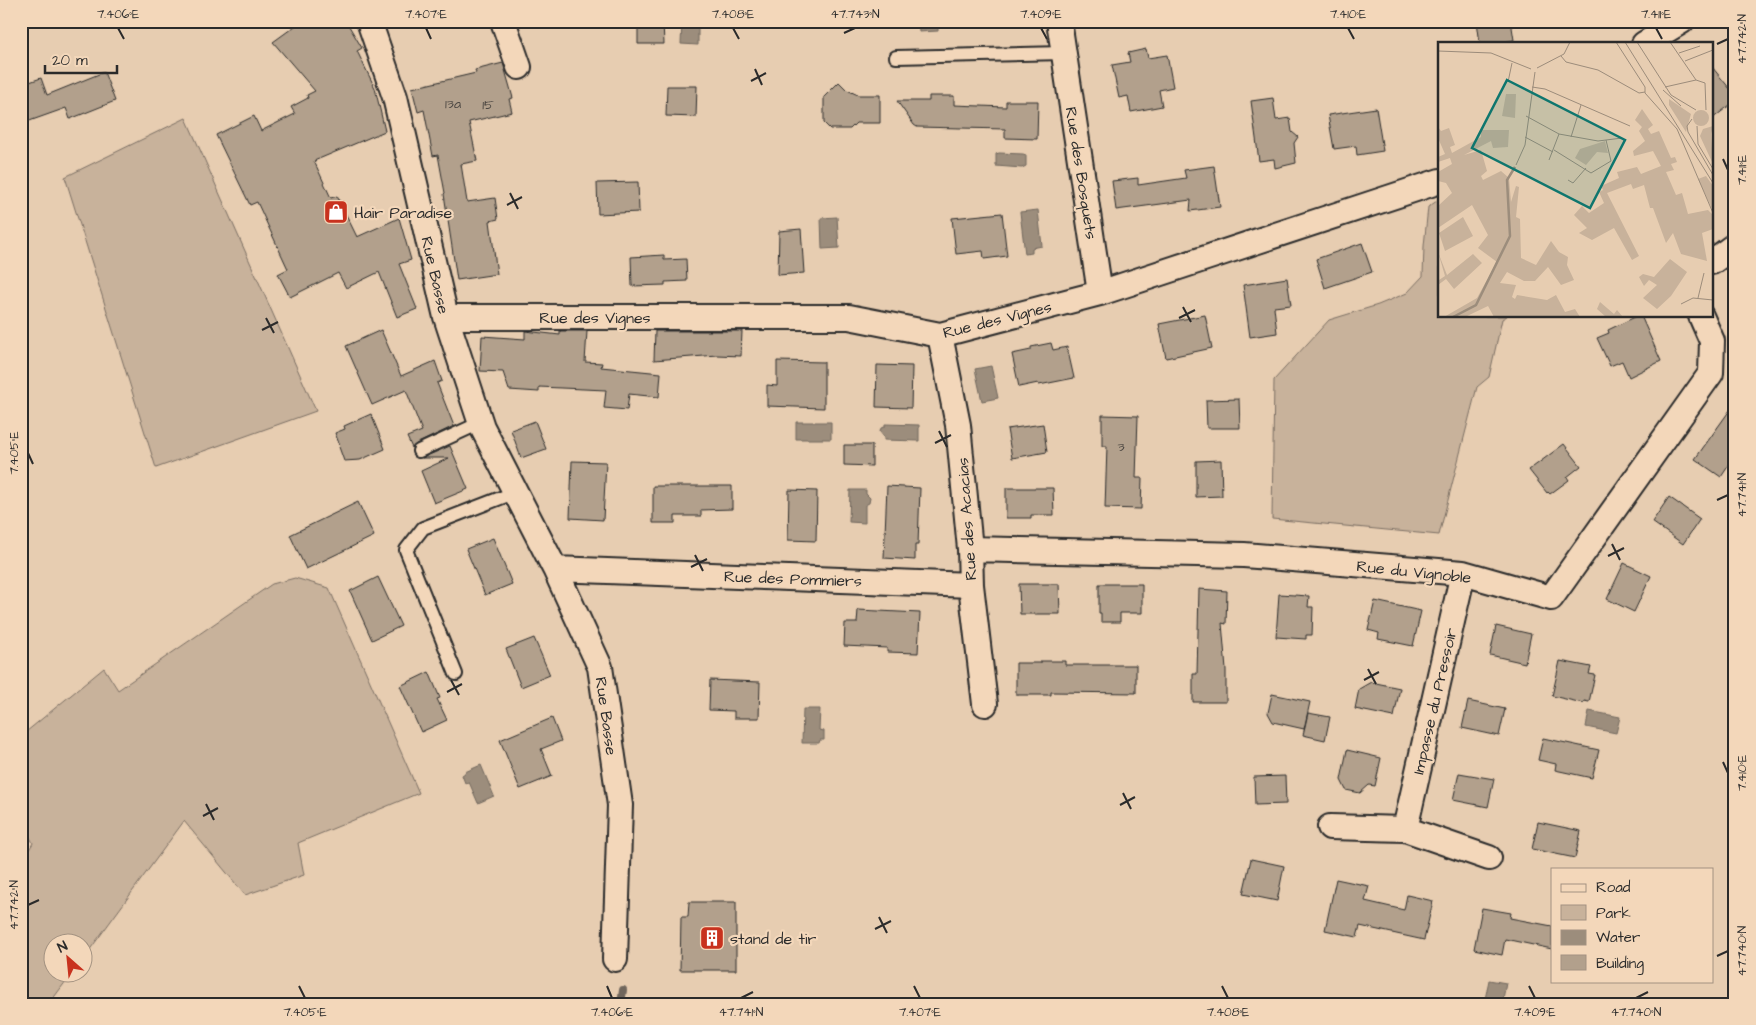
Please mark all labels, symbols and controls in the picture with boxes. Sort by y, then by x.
text: 7.406°E [97,6,139,23]
text: 7.407°E [405,6,447,23]
text: 7.408°E [712,6,754,23]
text: 47.743°N [830,6,880,23]
text: 7.409°E [1020,6,1062,23]
text: 7.410°E [1330,6,1366,23]
text: 7.411°E [1641,6,1671,23]
text: 47.742°N [1734,14,1751,64]
scale bar [45,42,118,74]
inset map [1438,42,1714,318]
text: 20 m [52,50,88,71]
house number: 13a [445,94,461,114]
house number: 15 [482,95,494,115]
street label: Rue des Bosquets [1060,105,1102,241]
text: 7.411°E [1734,155,1751,185]
shop icon: Hair Paradise [323,199,349,225]
place label: Hair Paradise [354,202,452,224]
street label: Rue Basse [415,234,455,316]
street label: Rue des Vignes [941,296,1054,345]
street label: Rue des Vignes [539,307,651,330]
text: 7.405°E [6,431,23,475]
house number: 3 [1117,437,1125,457]
street label: Rue des Acacias [952,457,982,581]
text: 47.741°N [1734,472,1751,517]
street label: Rue du Vignoble [1355,555,1473,590]
street label: Rue des Pommiers [724,566,862,592]
street label: Impasse du Pressoir [1407,626,1463,777]
street label: Rue Basse [590,676,622,757]
text: 7.410°E [1734,755,1751,791]
legend [1551,868,1714,982]
text: Road [1596,877,1631,898]
text: 47.742°N [6,880,23,930]
text: Park [1596,903,1631,924]
building icon: stand de tir [699,925,725,951]
text: 47.740°N [1734,925,1751,976]
text: Water [1596,927,1640,948]
place label: stand de tir [730,928,816,950]
north arrow [42,932,92,982]
text: N [54,936,71,958]
text: Building [1596,953,1644,975]
text: 7.405°E [283,1004,327,1021]
text: 7.406°E [591,1004,633,1021]
text: 47.741°N [719,1004,764,1021]
text: 7.407°E [899,1004,941,1021]
text: 7.408°E [1207,1004,1249,1021]
text: 7.409°E [1514,1004,1556,1021]
text: 47.740°N [1611,1004,1662,1021]

